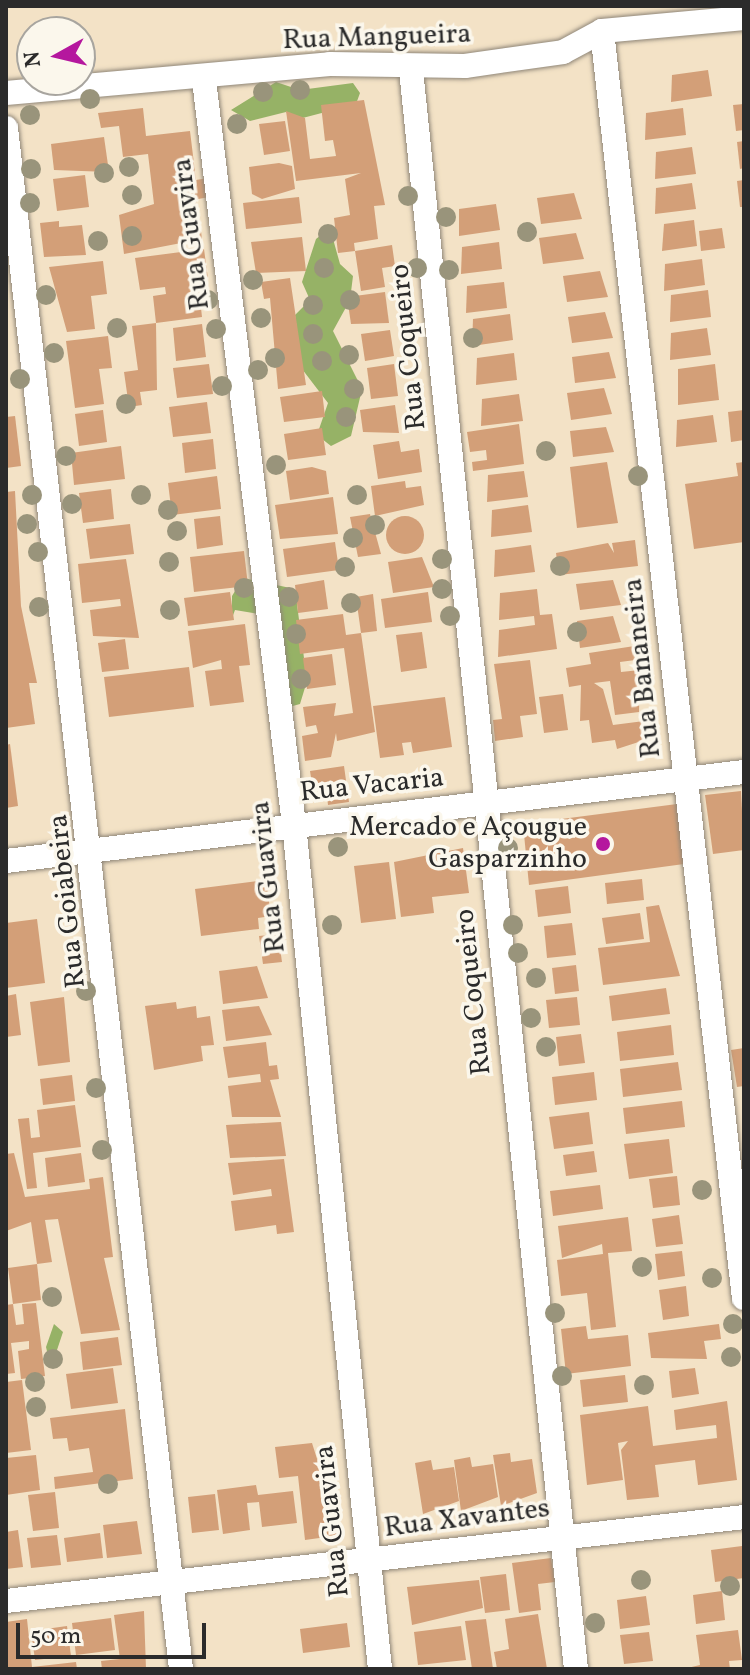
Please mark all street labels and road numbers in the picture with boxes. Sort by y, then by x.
street label: Rua Mangueira [282,18,472,58]
street label: Rua Guavira [166,156,218,312]
street label: Rua Coqueiro [384,262,434,432]
street label: Rua Bananeira [617,576,669,760]
street label: Rua Vacaria [298,762,446,810]
street label: Rua Guavira [244,799,294,955]
street label: Rua Goiabeira [42,812,94,990]
street label: Rua Coqueiro [449,907,499,1077]
street label: Rua Guavira [308,1443,358,1599]
street label: Rua Xavantes [382,1492,552,1546]

